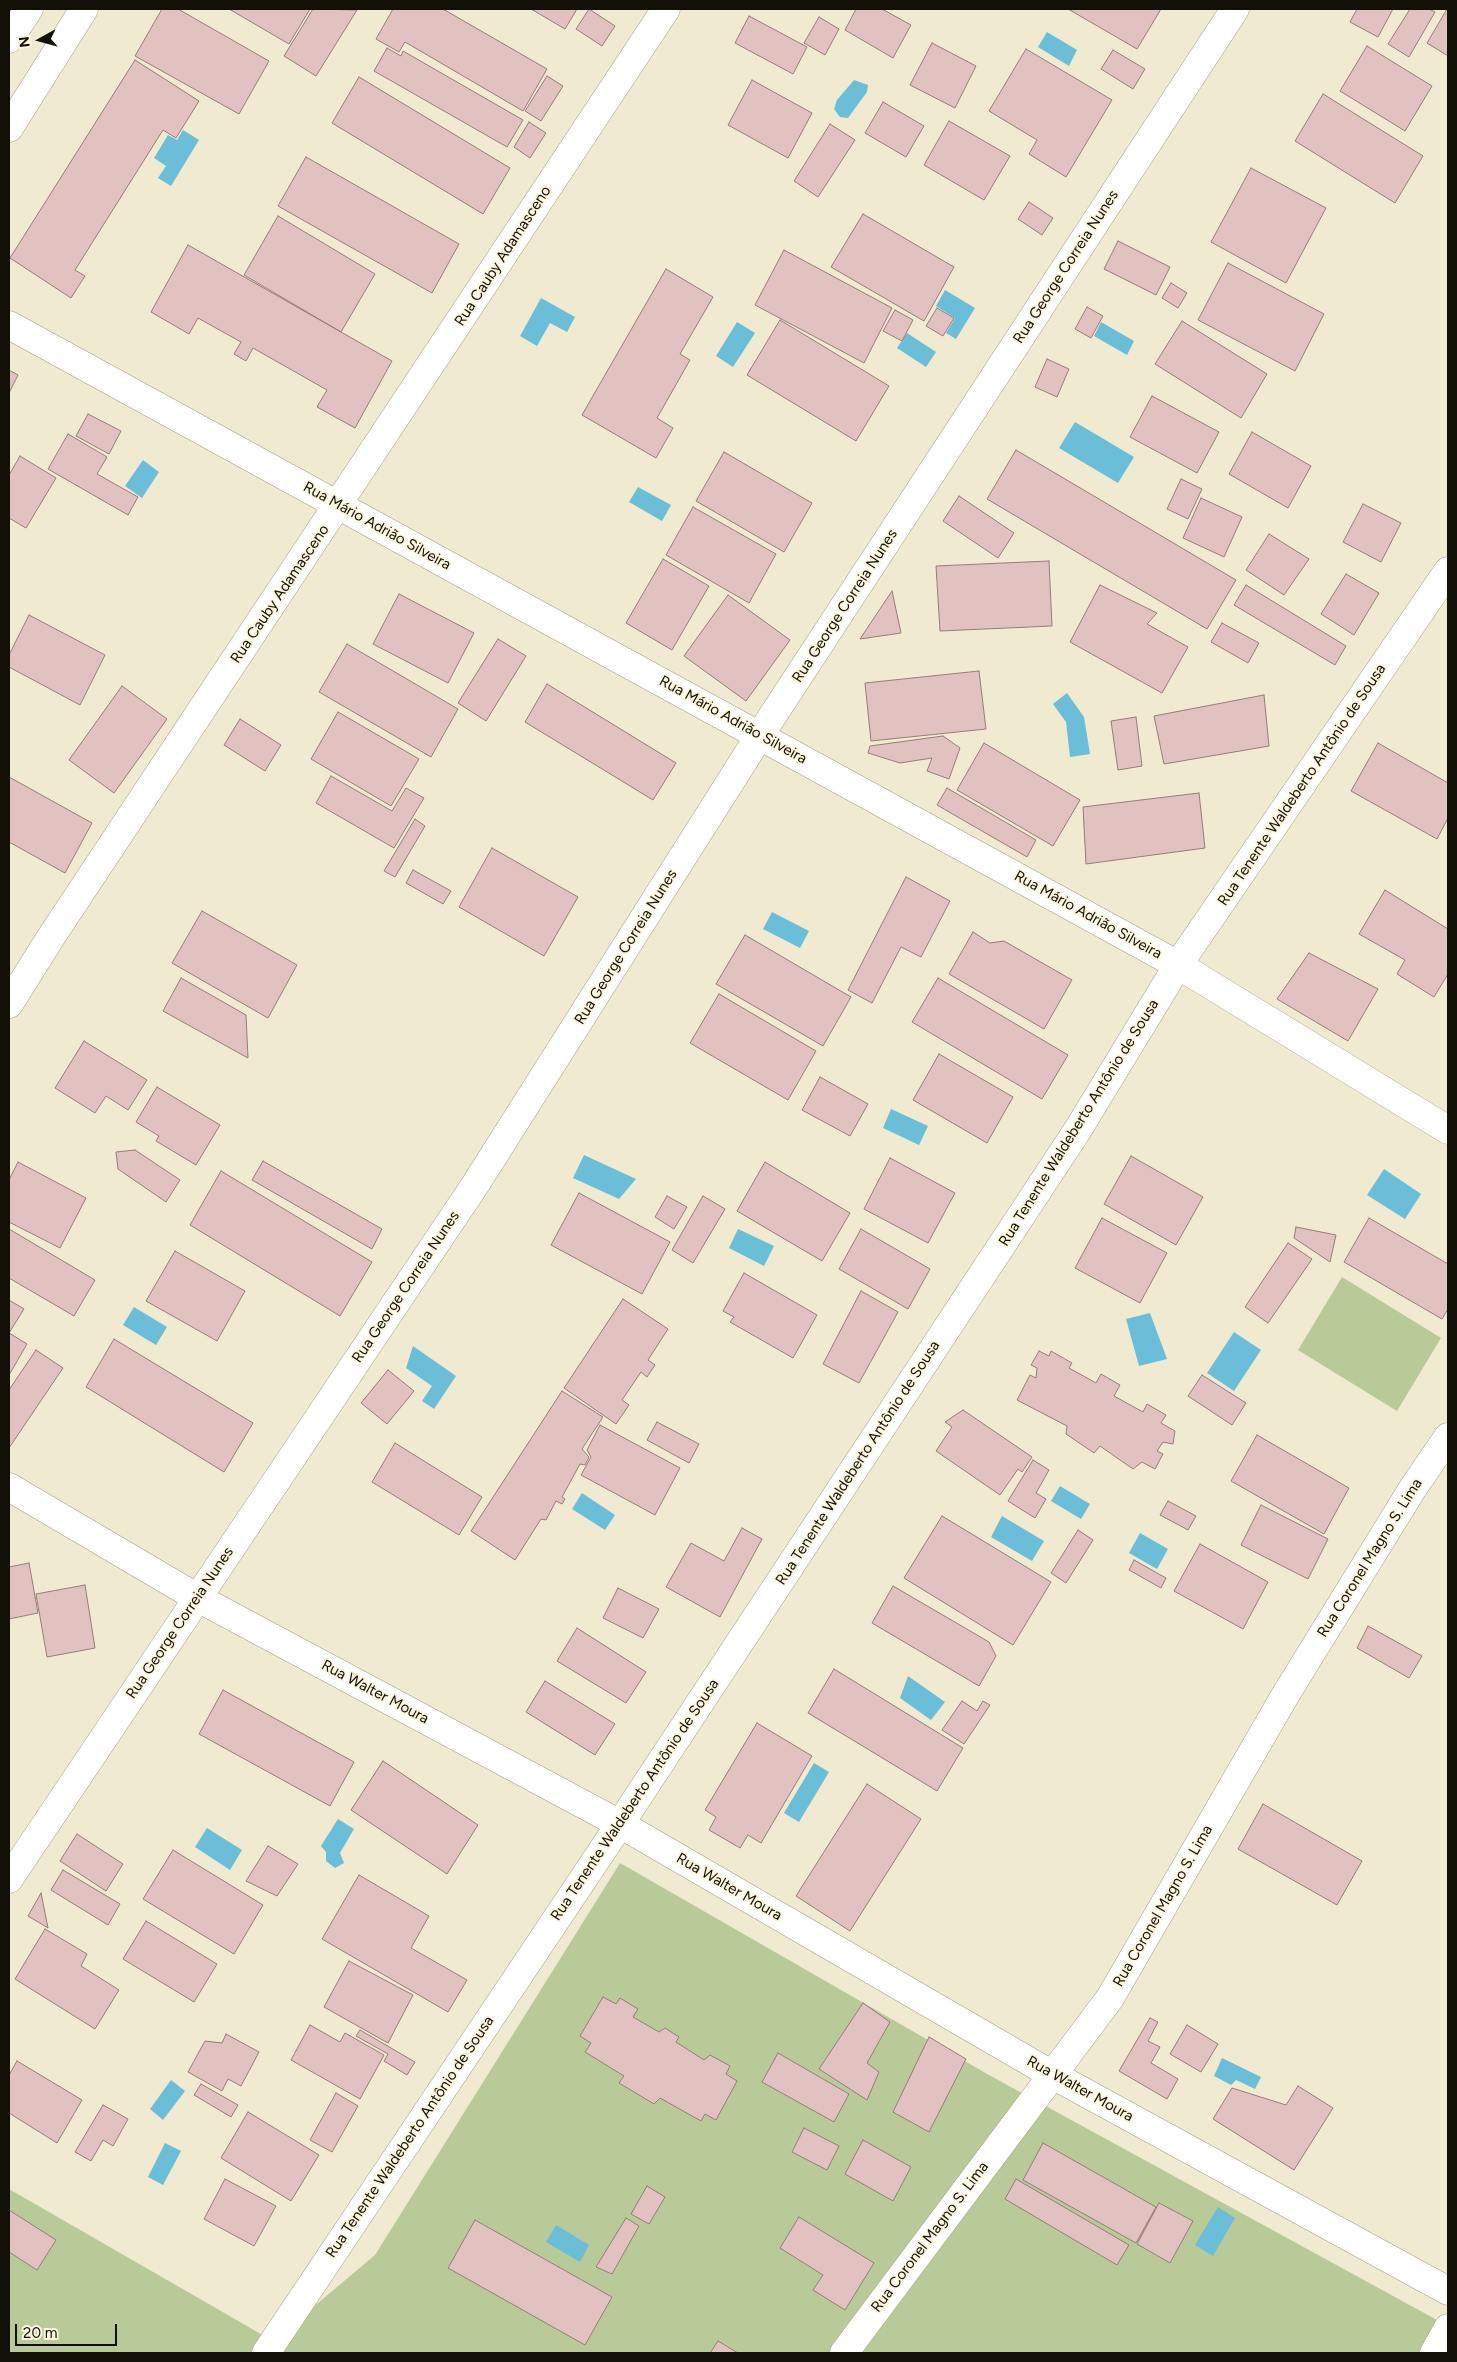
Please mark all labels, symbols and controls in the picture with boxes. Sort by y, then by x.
north arrow [15,15,65,65]
text: N [16,35,34,48]
street label: Rua Cauby Adamasceno [451,183,555,329]
street label: Rua George Correia Nunes [1010,187,1122,347]
street label: Rua Mário Adrião Silveira [300,478,454,574]
street label: Rua Cauby Adamasceno [227,521,333,667]
street label: Rua George Correia Nunes [789,526,901,686]
street label: Rua Tenente Waldeberto Antônio de Sousa [1214,661,1390,909]
street label: Rua Mário Adrião Silveira [656,672,810,768]
street label: Rua George Correia Nunes [571,866,681,1028]
street label: Rua Mário Adrião Silveira [1011,867,1165,963]
street label: Rua Tenente Waldeberto Antônio de Sousa [995,996,1163,1250]
street label: Rua George Correia Nunes [348,1208,464,1366]
street label: Rua Tenente Waldeberto Antônio de Sousa [772,1337,944,1589]
street label: Rua Coronel Magno S. Lima [1314,1475,1426,1641]
street label: Rua George Correia Nunes [122,1544,238,1702]
street label: Rua Walter Moura [318,1656,432,1728]
street label: Rua Tenente Waldeberto Antônio de Sousa [547,1676,723,1924]
street label: Rua Coronel Magno S. Lima [1109,1822,1217,1990]
street label: Rua Walter Moura [673,1849,785,1925]
street label: Rua Tenente Waldeberto Antônio de Sousa [322,2013,498,2261]
street label: Rua Walter Moura [1024,2052,1136,2126]
street label: Rua Coronel Magno S. Lima [868,2158,992,2316]
scale bar [18,2314,120,2346]
text: 20 m [23,2324,57,2342]

